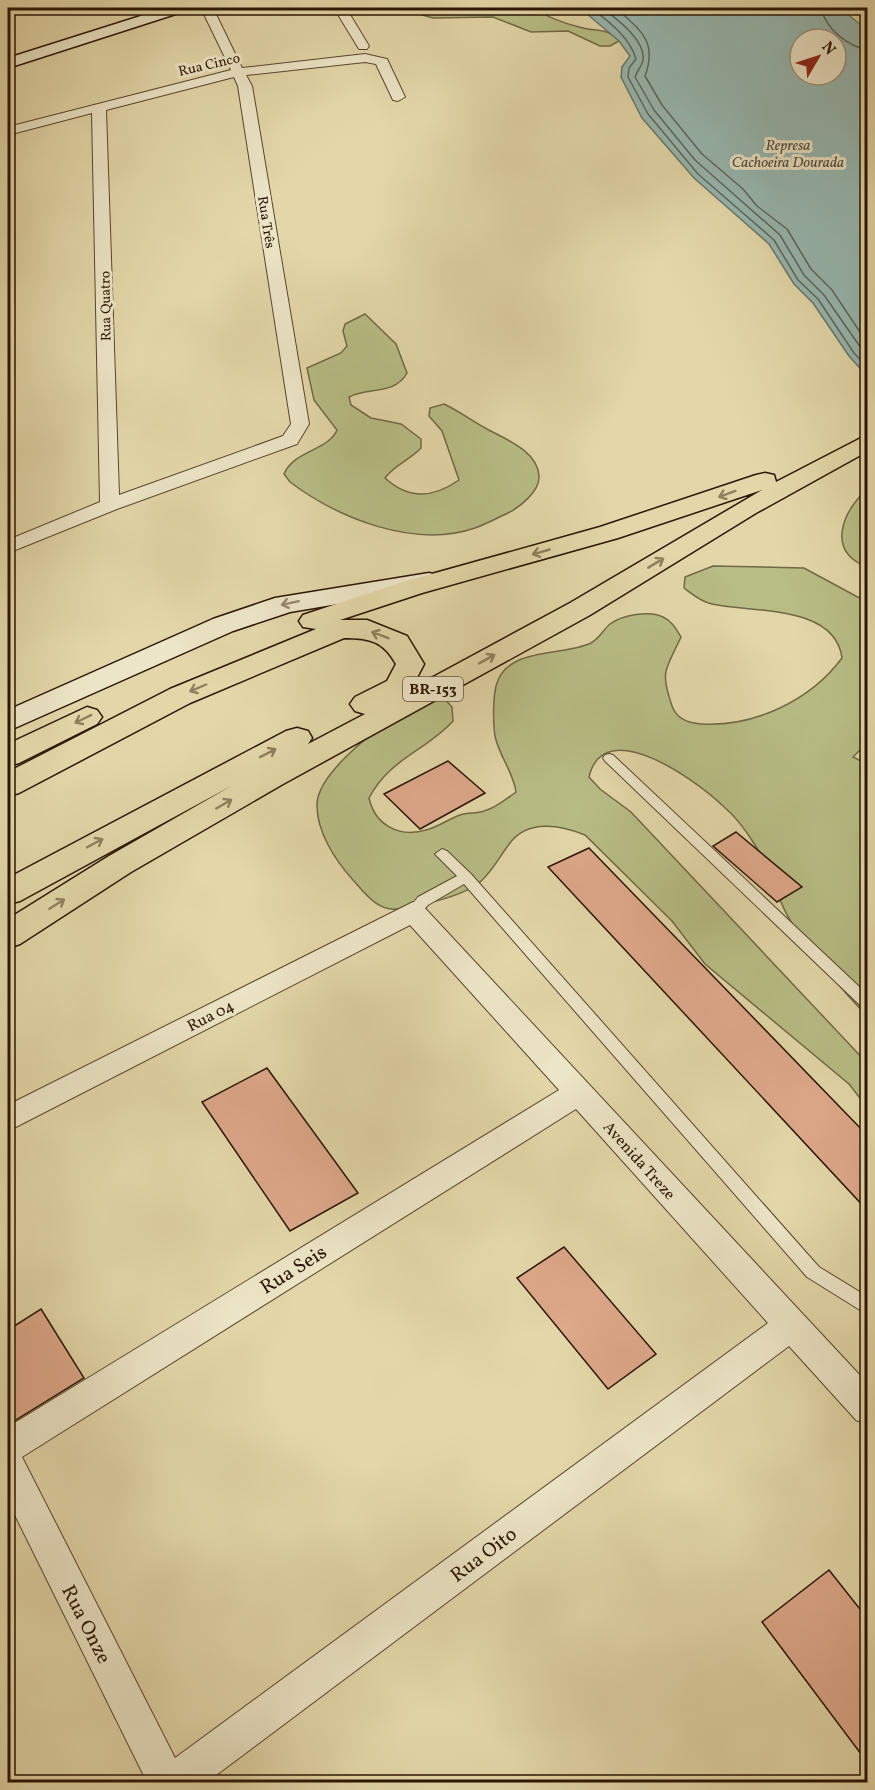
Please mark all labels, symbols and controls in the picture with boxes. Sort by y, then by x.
north arrow [788,27,848,87]
text: N [816,37,841,61]
street label: Rua Cinco [177,49,242,82]
water label: Represa Cachoeira Dourada [732,136,844,174]
street label: Rua Três [252,195,279,250]
street label: Rua Quatro [96,271,117,341]
one-way arrow [718,489,737,500]
one-way arrow [532,547,551,559]
one-way arrow [647,556,664,568]
one-way arrow [281,598,300,610]
one-way arrow [371,628,389,639]
one-way arrow [478,653,495,665]
road number: BR-153 [403,677,463,701]
one-way arrow [189,683,207,695]
one-way arrow [74,713,92,725]
one-way arrow [259,747,277,758]
one-way arrow [215,798,233,809]
one-way arrow [86,837,104,848]
one-way arrow [48,897,65,909]
street label: Rua 04 [184,996,238,1038]
street label: Avenida Treze [597,1117,680,1205]
street label: Rua Seis [255,1239,333,1302]
street label: Rua Oito [445,1521,523,1590]
street label: Rua Onze [53,1581,117,1669]

